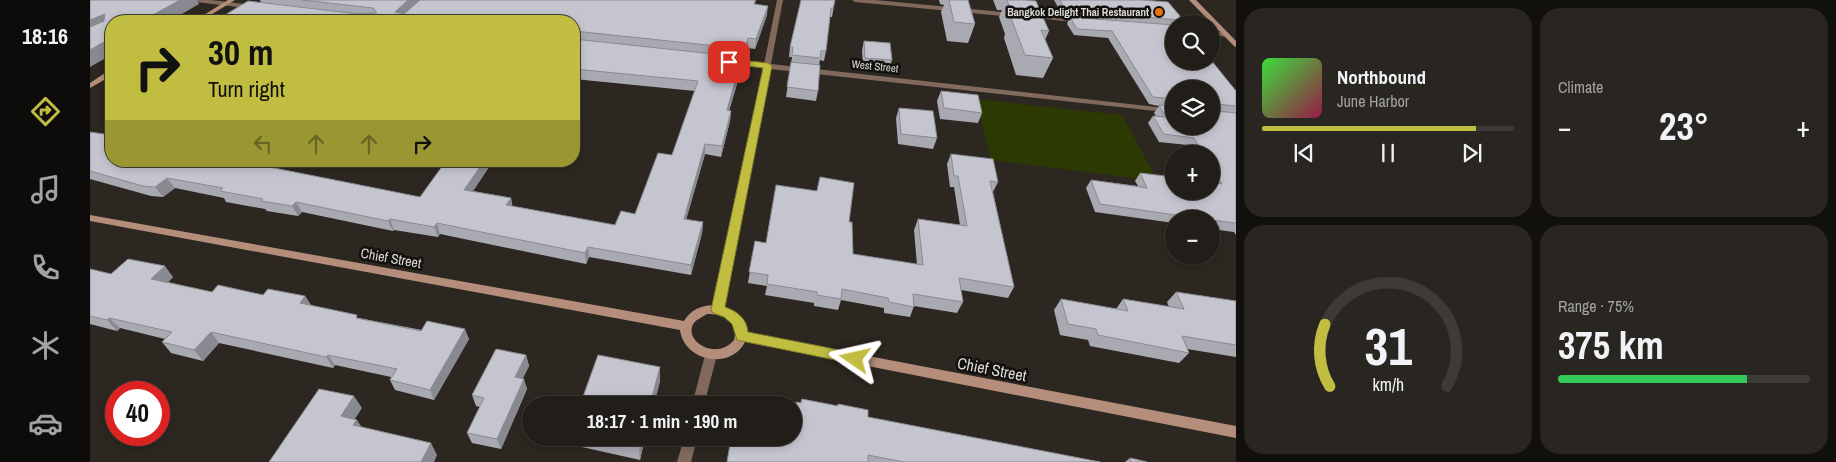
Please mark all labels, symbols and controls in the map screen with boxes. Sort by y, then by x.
place label: Bangkok Delight Thai Restaurant [1007,5,1149,19]
marker: Bangkok Delight Thai Restaurant [1153,6,1165,18]
map controls [1165,15,1220,265]
button: search [1165,15,1220,70]
text: 18:16 [22,21,68,51]
text: 30 m [208,29,273,76]
icon: right [125,35,190,100]
pin [708,41,750,83]
icon: arrive [715,48,743,76]
street label: West Street [851,57,900,75]
text: Northbound [1337,64,1426,90]
text: Turn right [208,74,285,104]
text: Climate [1558,76,1603,98]
button: layers [1165,80,1220,135]
text: June Harbor [1337,90,1409,112]
icon: directions [28,94,63,129]
text: 23° [1659,101,1709,152]
text: − [1558,108,1571,146]
text: + [1797,108,1810,146]
icon: left [249,130,277,158]
icon: ahead [302,130,330,158]
icon: ahead [355,130,383,158]
icon: right [408,130,436,158]
icon: previous [1290,139,1318,167]
icon: pause [1374,139,1402,167]
icon: next [1458,139,1486,167]
button: + [1165,145,1220,200]
icon: music [28,172,63,207]
button: − [1165,210,1220,265]
street label: Chief Street [359,244,423,272]
icon: phone [28,250,63,285]
text: Range · 75% [1558,295,1634,317]
text: 31 [1364,311,1412,381]
text: 375 km [1558,320,1664,371]
icon: climate [28,328,63,363]
position arrow [828,332,880,384]
street label: Chief Street [956,352,1029,387]
text: km/h [1372,373,1404,397]
speed limit sign: 40 [105,381,170,446]
icon: car [28,406,63,441]
text: 18:17 · 1 min · 190 m [587,408,737,434]

